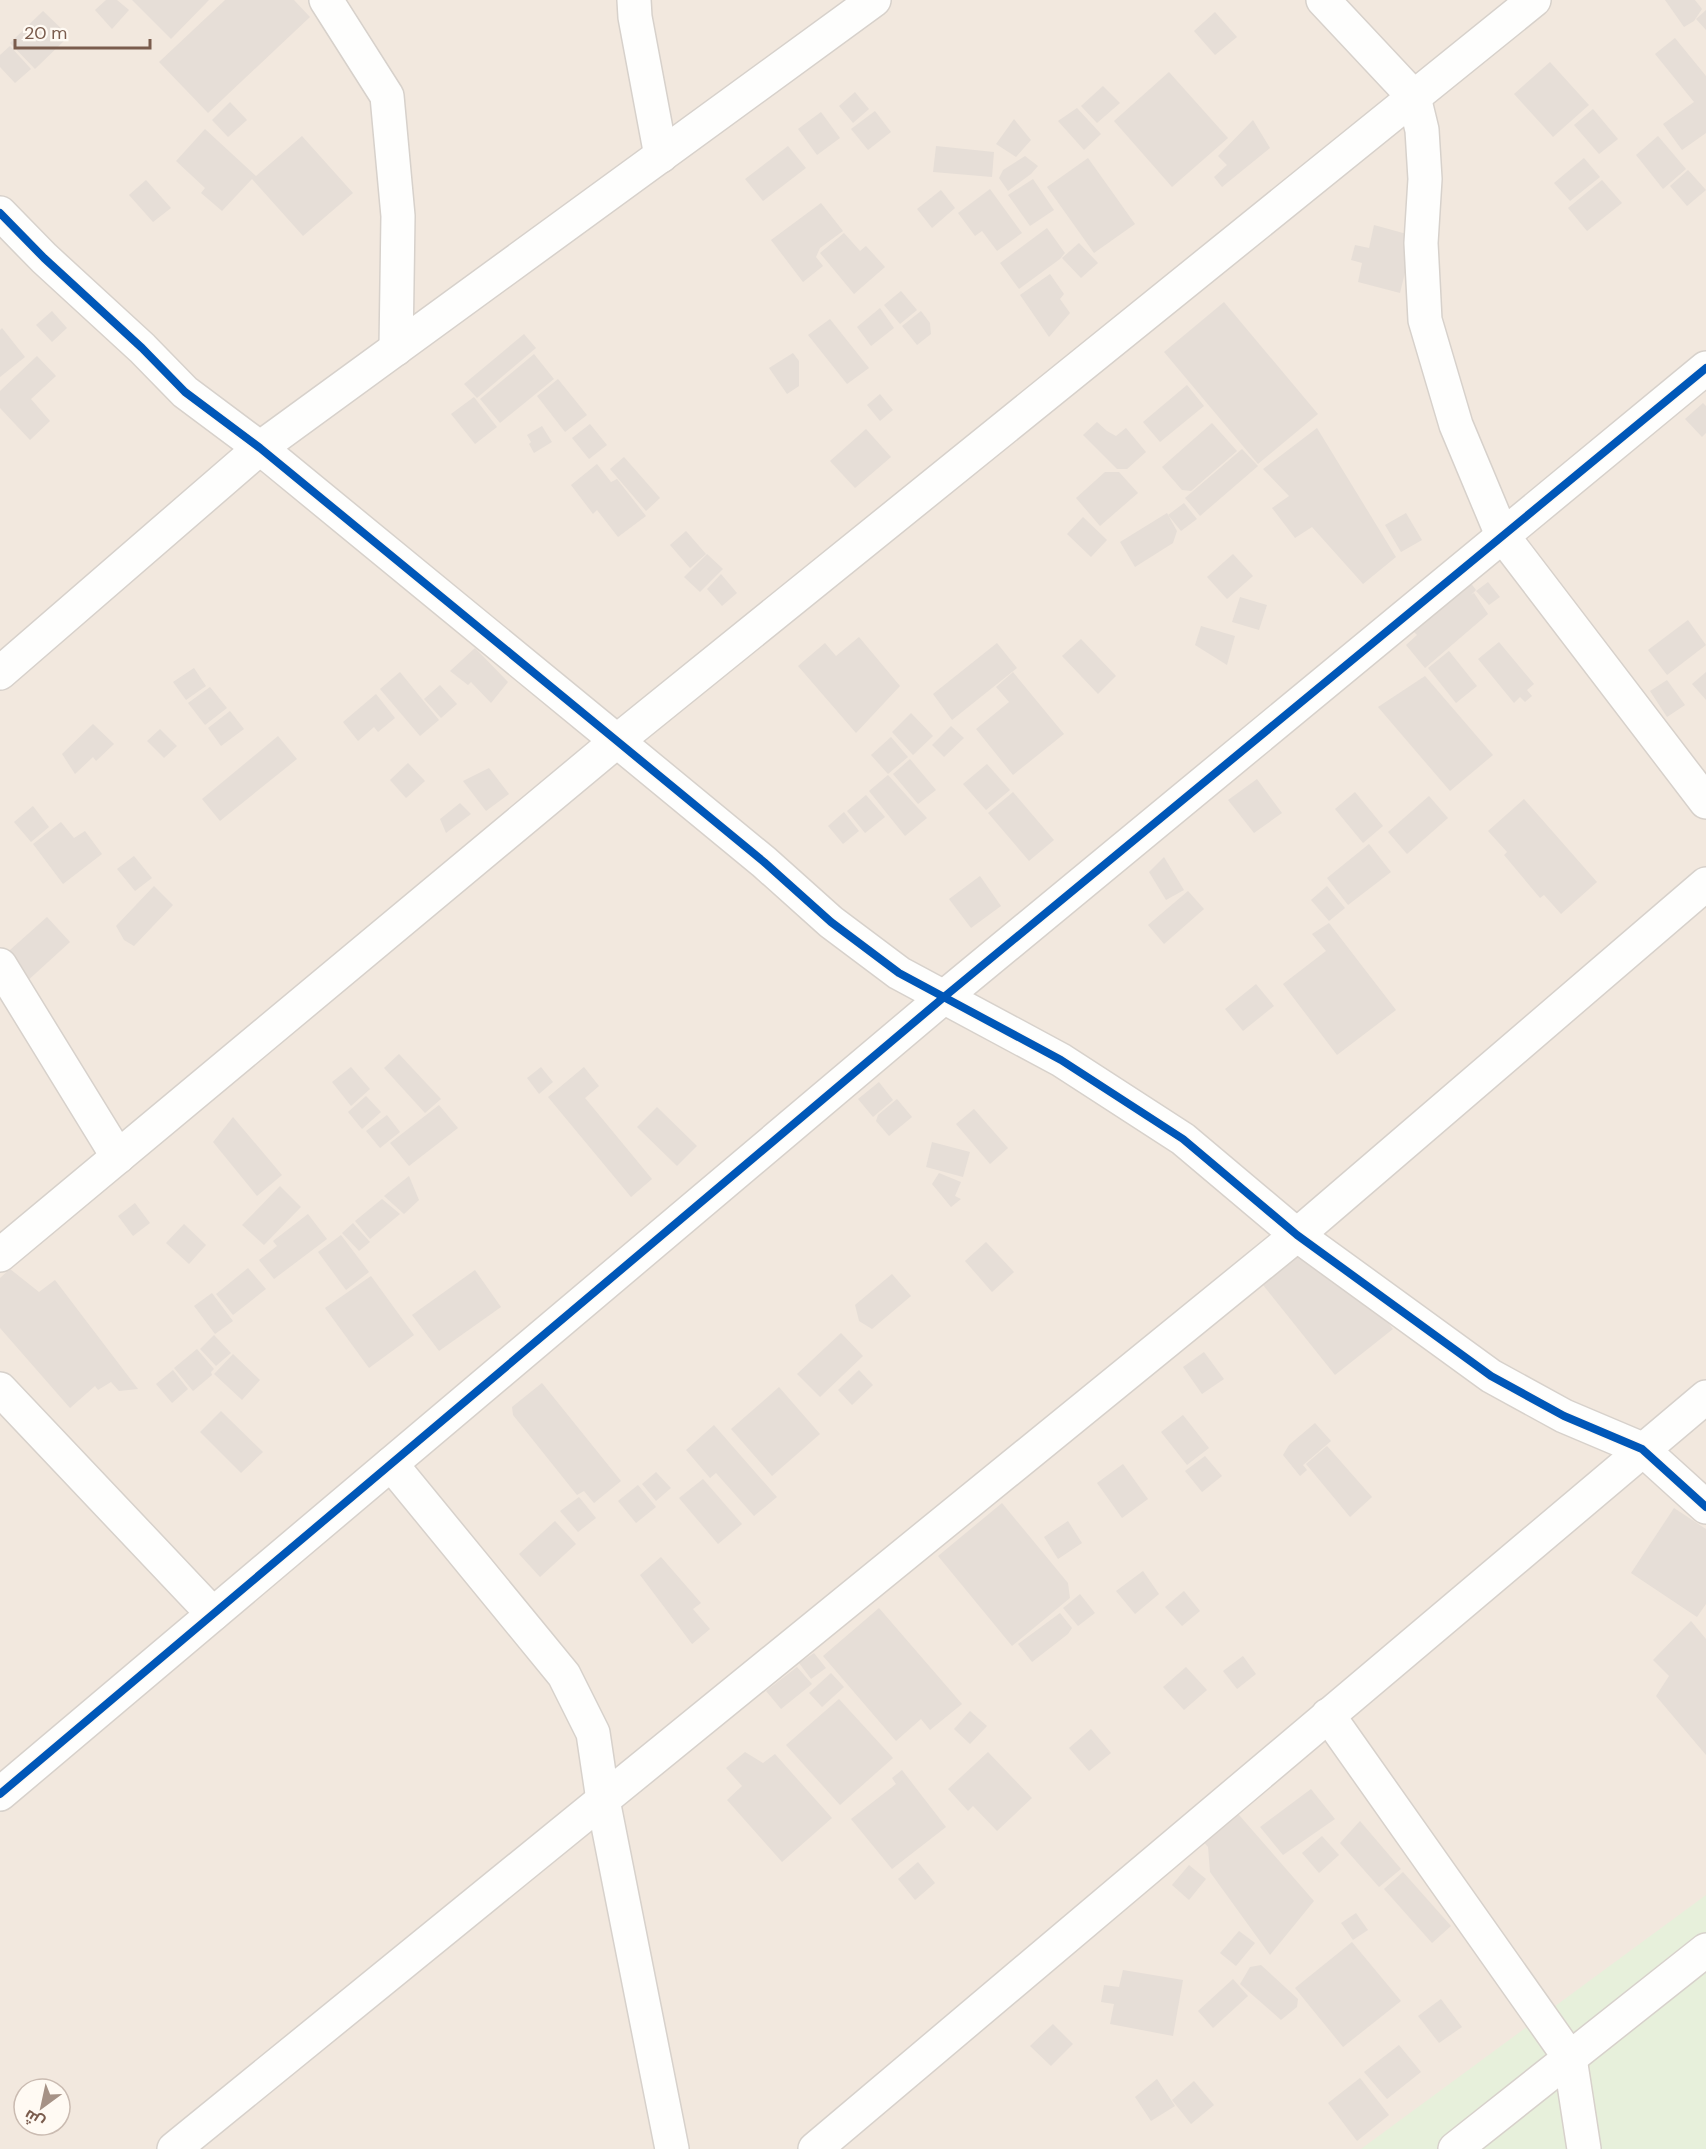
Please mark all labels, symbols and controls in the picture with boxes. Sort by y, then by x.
scale bar [15,12,150,50]
text: 20 m [24,21,67,45]
north arrow [12,2077,72,2137]
text: ش [20,2105,48,2134]

